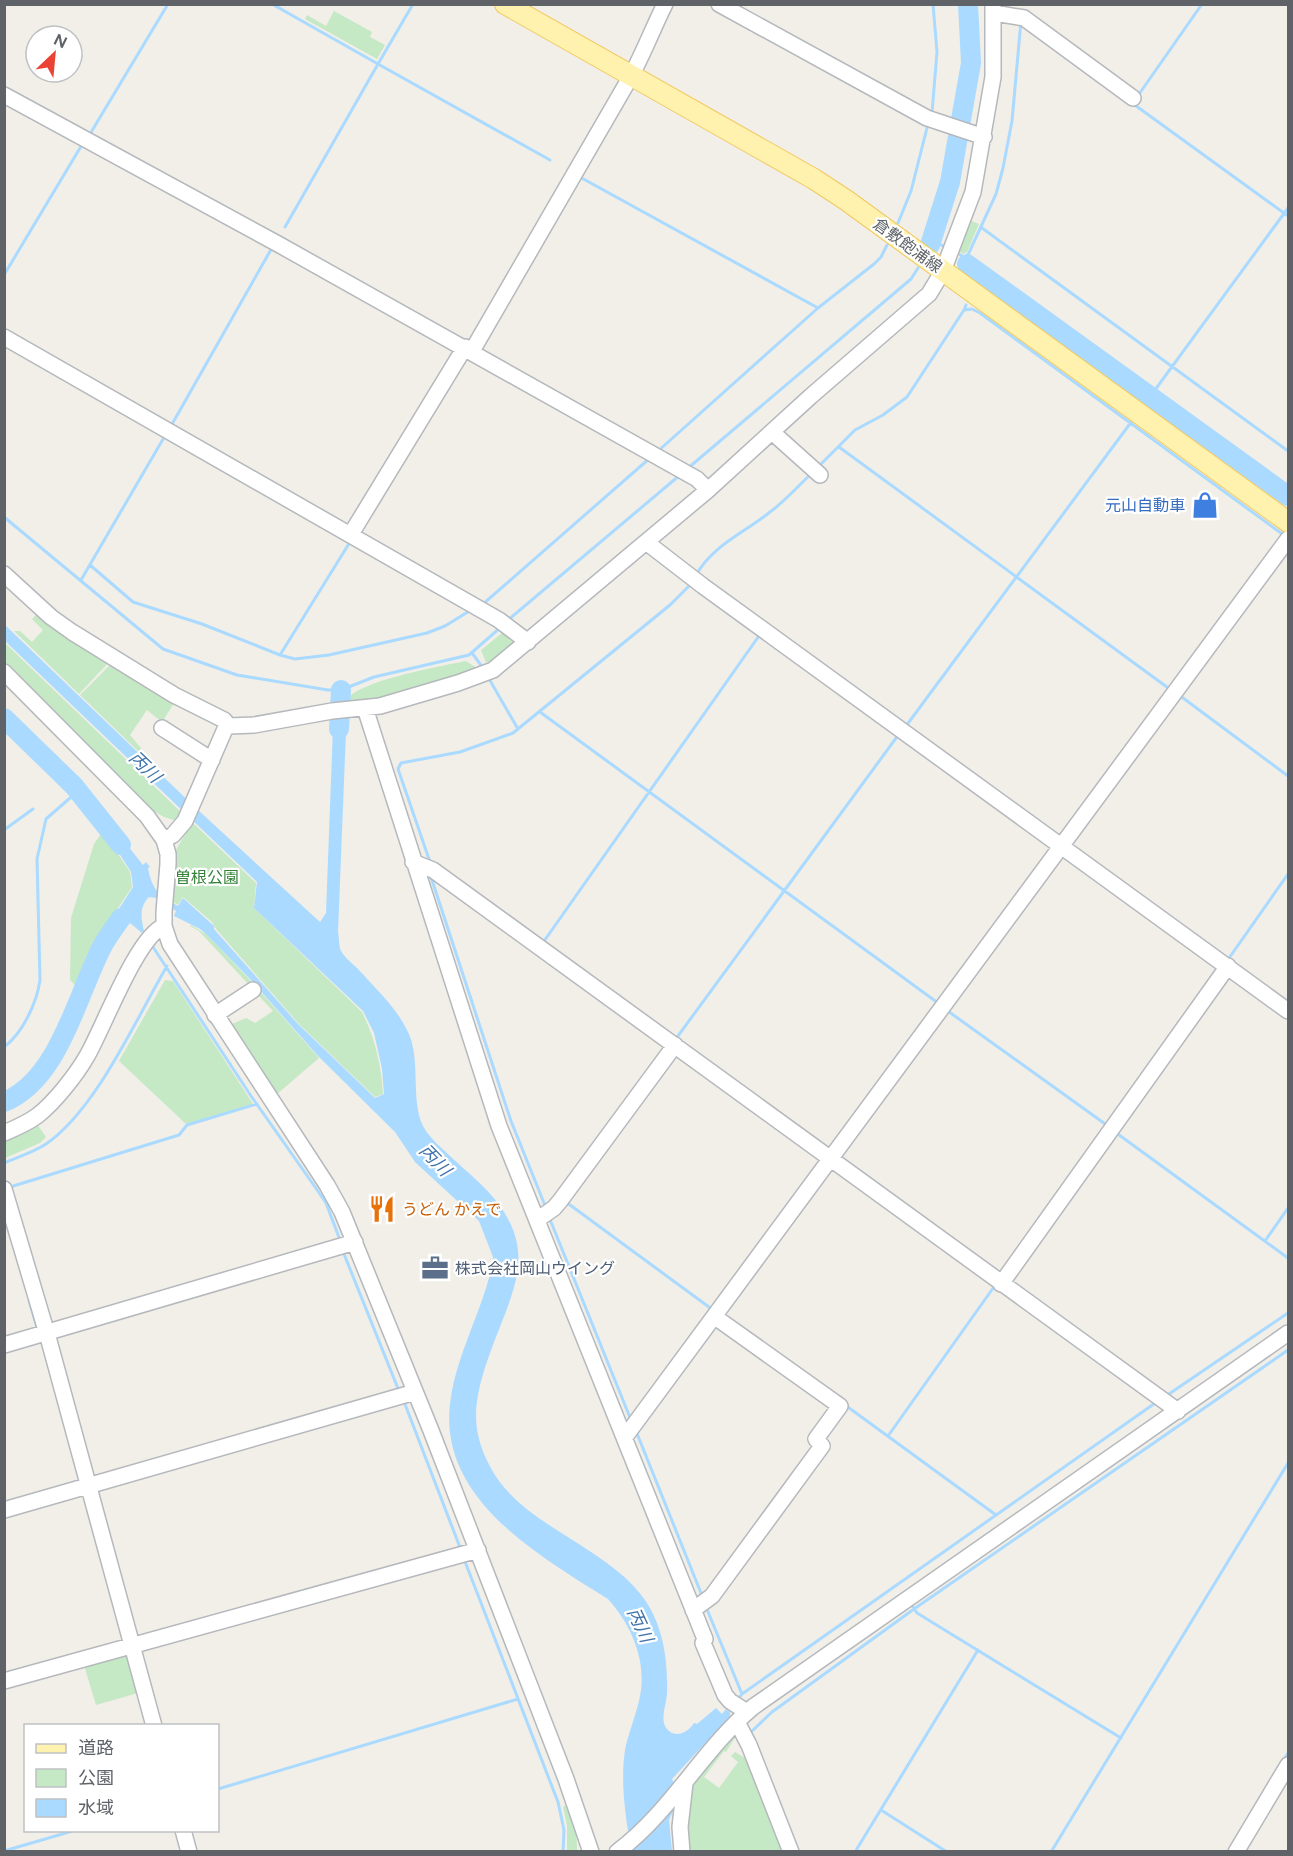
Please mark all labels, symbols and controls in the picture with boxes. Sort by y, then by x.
north arrow [24,24,84,84]
text: N [51,30,70,52]
street label: 倉敷飽浦線 [870,214,946,277]
shop icon: 元山自動車 [1190,490,1220,520]
place label: 元山自動車 [1105,496,1185,515]
water label: 丙川 [124,747,167,789]
park label: 曽根公園 [175,868,239,887]
water label: 丙川 [415,1139,457,1182]
restaurant icon: うどん かえで [367,1194,397,1224]
place label: うどん かえで [402,1200,501,1219]
office icon: 株式会社岡山ウイング [420,1253,450,1283]
place label: 株式会社岡山ウイング [455,1259,615,1278]
water label: 丙川 [622,1604,658,1648]
legend [24,1724,219,1832]
text: 道路 [78,1737,114,1759]
text: 公園 [78,1767,114,1789]
text: 水域 [78,1797,114,1819]

